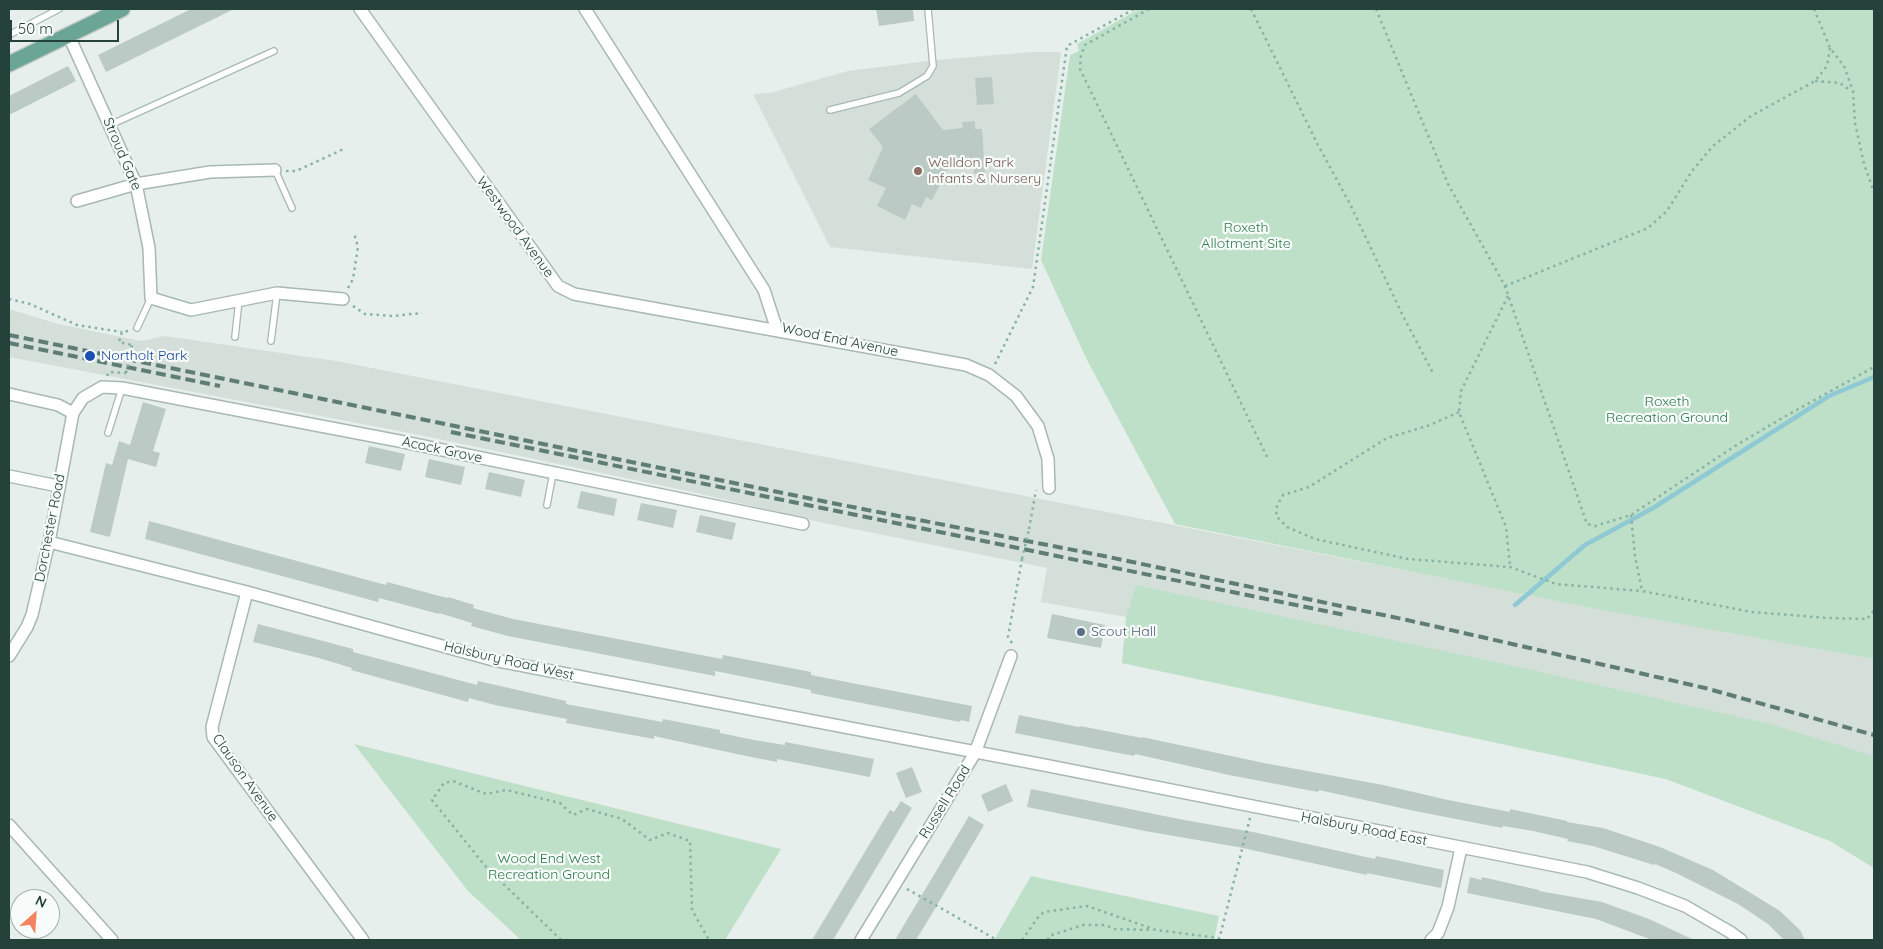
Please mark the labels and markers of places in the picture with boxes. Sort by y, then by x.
place label: Welldon Park Infants & Nursery [928,155,1041,188]
marker: Welldon Park Infants & Nursery [912,165,924,177]
place label: Northolt Park [101,348,188,364]
marker: Northolt Park [83,349,97,363]
place label: Scout Hall [1091,624,1156,640]
marker: Scout Hall [1075,626,1087,638]

